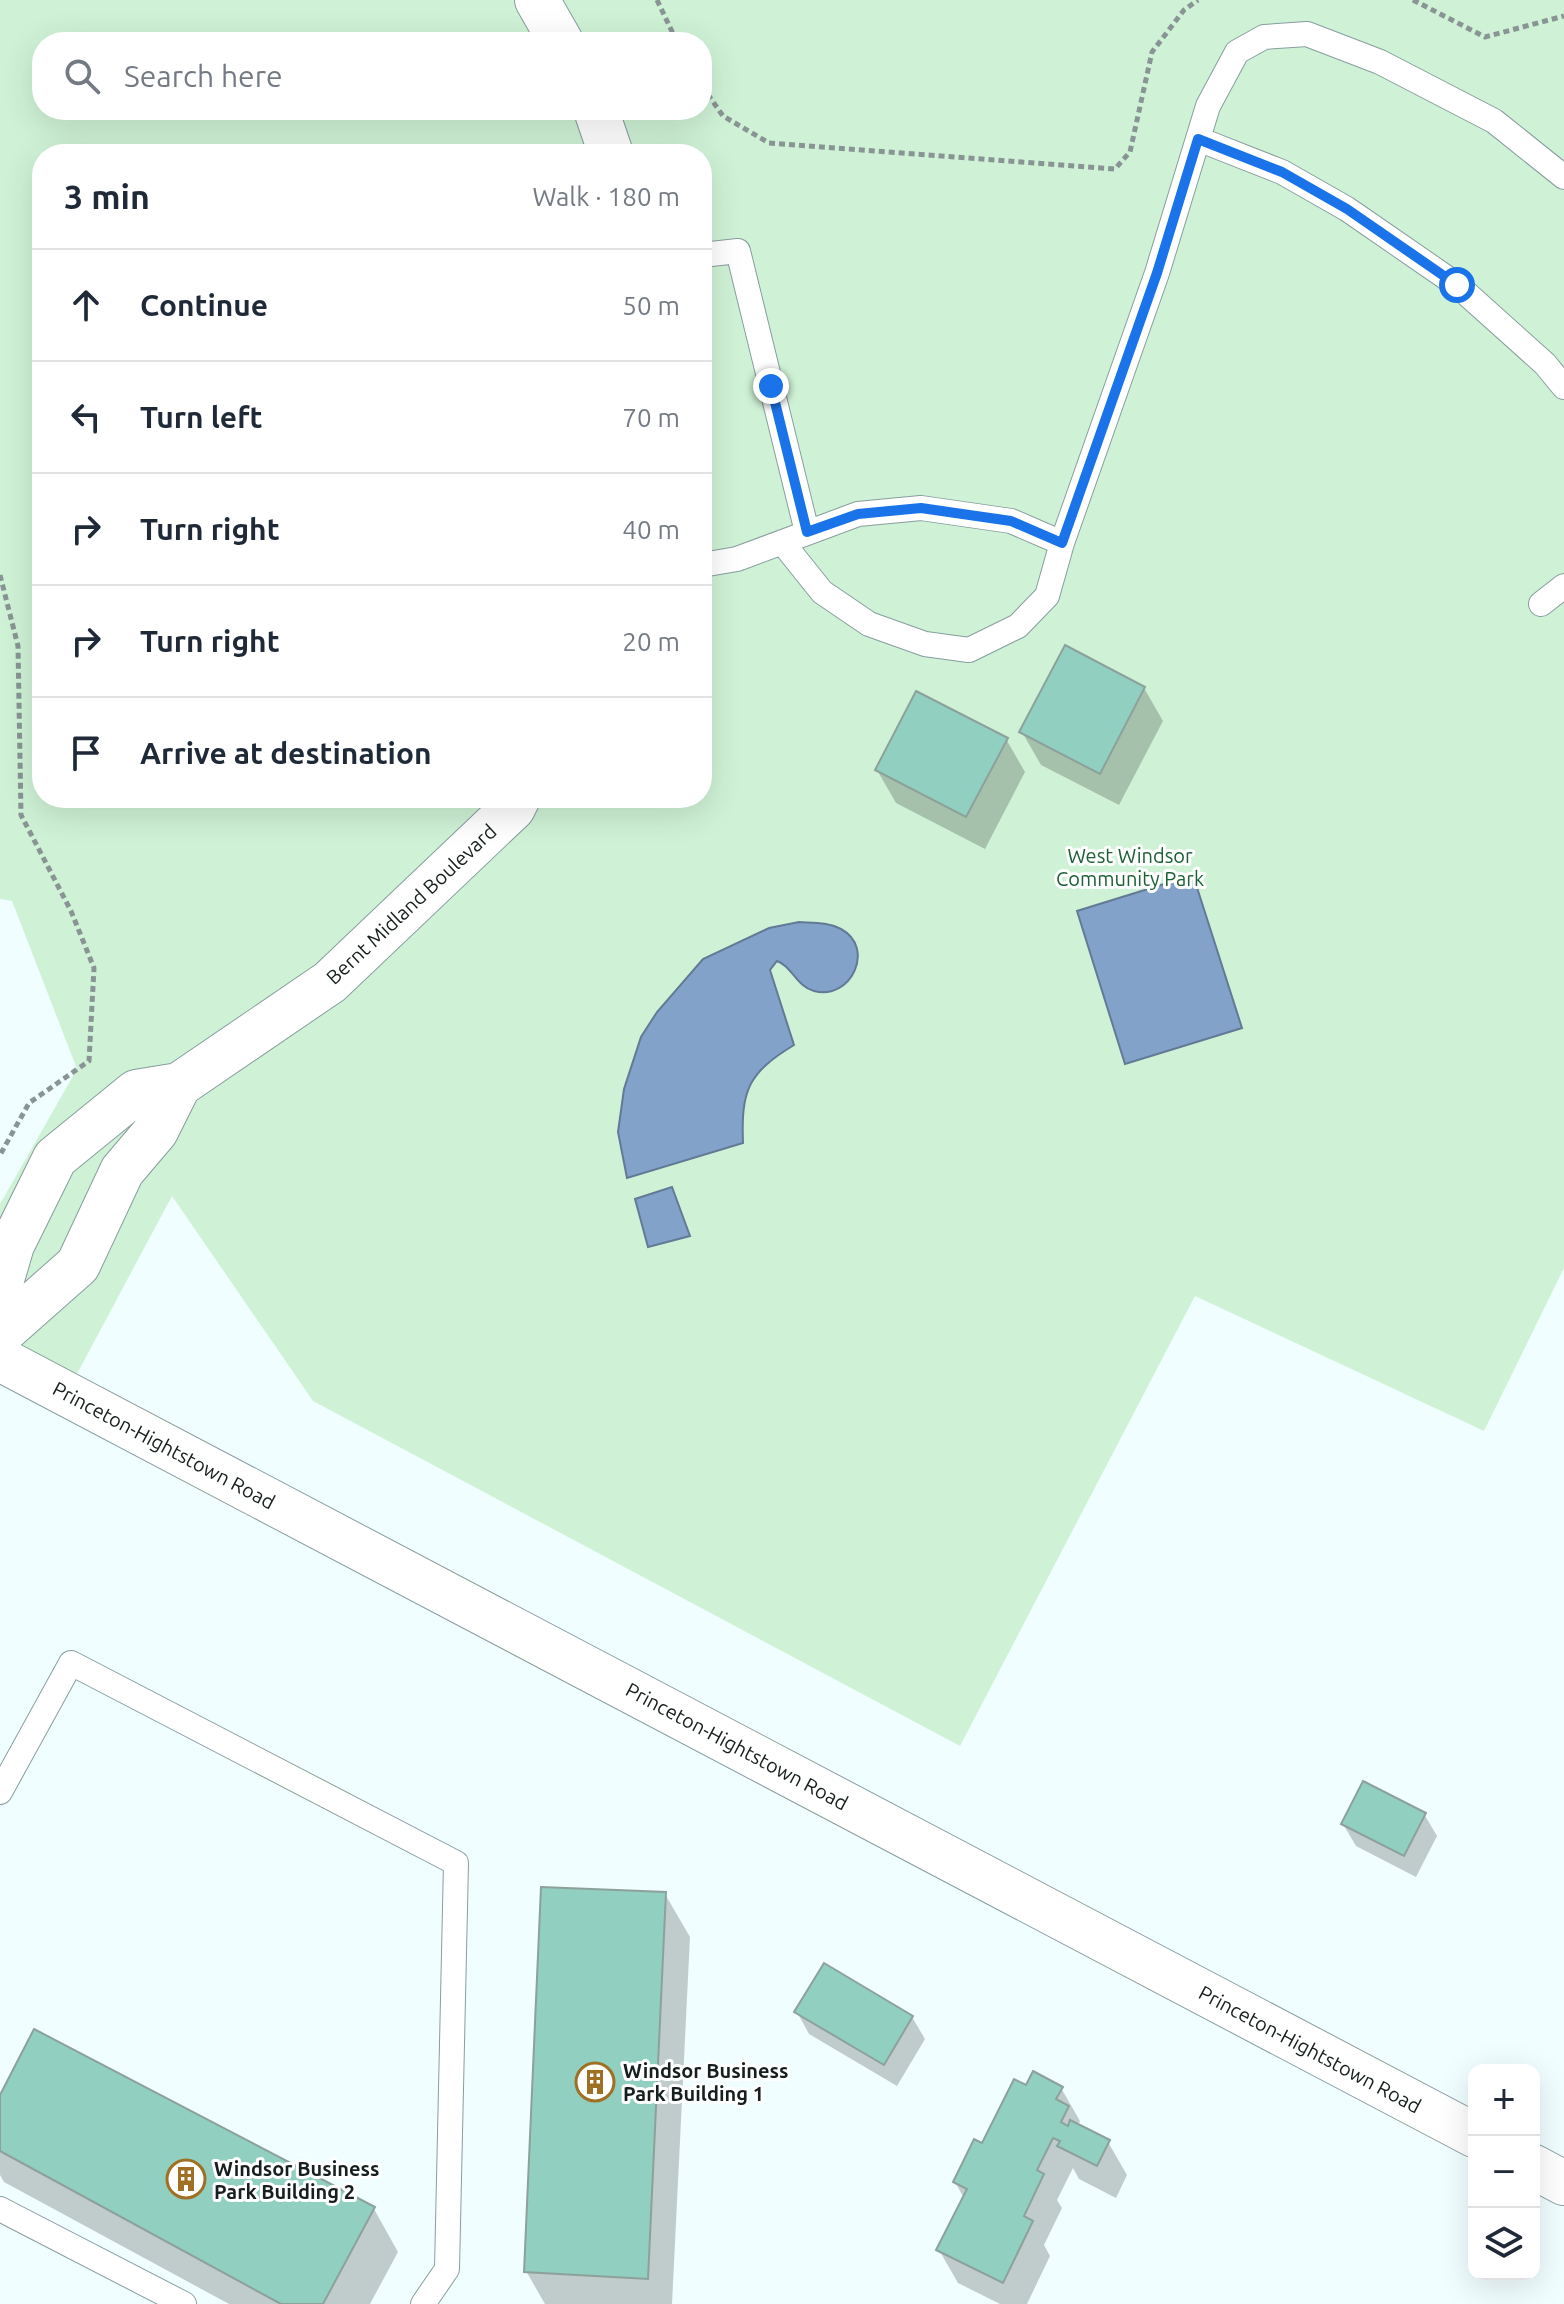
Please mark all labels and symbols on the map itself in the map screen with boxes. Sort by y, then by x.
route start [1439,267,1475,303]
route end [753,368,789,404]
street label: Bernt Midland Boulevard [321,819,501,989]
park label: West Windsor Community Park [1056,844,1204,890]
street label: Princeton-Hightstown Road [49,1377,279,1513]
street label: Princeton-Hightstown Road [622,1678,852,1814]
street label: Princeton-Hightstown Road [1195,1981,1425,2117]
place label: Windsor Business Park Building 1 [623,2059,788,2105]
building icon: Windsor Business Park Building 1 [574,2061,616,2103]
place label: Windsor Business Park Building 2 [214,2157,379,2203]
building icon: Windsor Business Park Building 2 [165,2158,207,2200]

